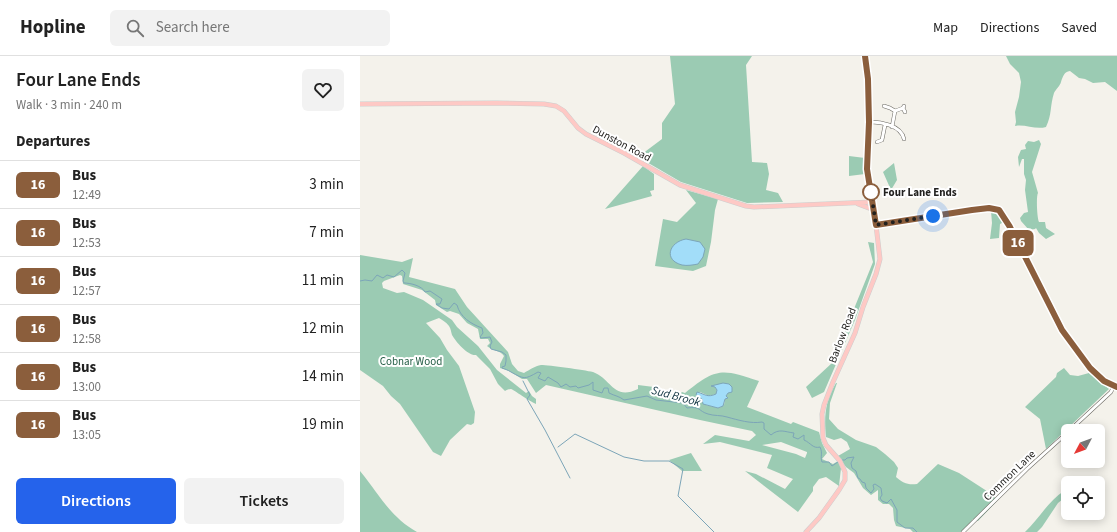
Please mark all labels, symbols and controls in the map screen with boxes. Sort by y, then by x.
search box [110,10,390,46]
text: Hopline [20,14,86,41]
icon: search [124,17,146,39]
text: Search here [156,17,230,38]
text: Map [933,18,958,38]
text: Directions [980,18,1039,38]
text: Saved [1061,18,1097,38]
text: Four Lane Ends [16,67,140,94]
button: heart [302,69,344,111]
text: Walk · 3 min · 240 m [16,96,122,114]
street label: Dunston Road [590,122,654,165]
text: Departures [16,131,90,152]
text: Bus [72,165,96,186]
text: 3 min [309,174,344,195]
text: 16 [31,175,45,195]
marker: Four Lane Ends [862,183,880,201]
place label: Four Lane Ends [883,185,957,200]
text: 12:49 [72,186,101,204]
your location [923,206,943,226]
text: Bus [72,213,96,234]
text: 7 min [309,222,344,243]
text: 16 [31,223,45,243]
line badge: 16 [1000,230,1036,256]
text: 16 [1011,233,1025,253]
text: 12:53 [72,234,101,252]
text: Bus [72,261,96,282]
text: 11 min [302,270,344,291]
text: 16 [31,271,45,291]
text: 12:57 [72,282,101,300]
street label: Barlow Road [825,305,860,365]
text: Bus [72,309,96,330]
text: 12 min [302,318,344,339]
text: 16 [31,319,45,339]
text: 12:58 [72,330,101,348]
park label: Cobnar Wood [380,354,442,369]
text: Bus [72,357,96,378]
text: 14 min [302,366,344,387]
text: 16 [31,367,45,387]
text: 13:00 [72,378,101,396]
water label: Sud Brook [650,382,702,411]
text: Bus [72,405,96,426]
text: 19 min [302,414,344,435]
text: 16 [31,415,45,435]
north arrow [1061,424,1105,468]
map controls [1061,424,1105,520]
text: 13:05 [72,426,101,444]
street label: Common Lane [980,446,1039,504]
button: locate [1061,476,1105,520]
button: Directions [16,478,176,524]
button: Tickets [184,478,344,524]

